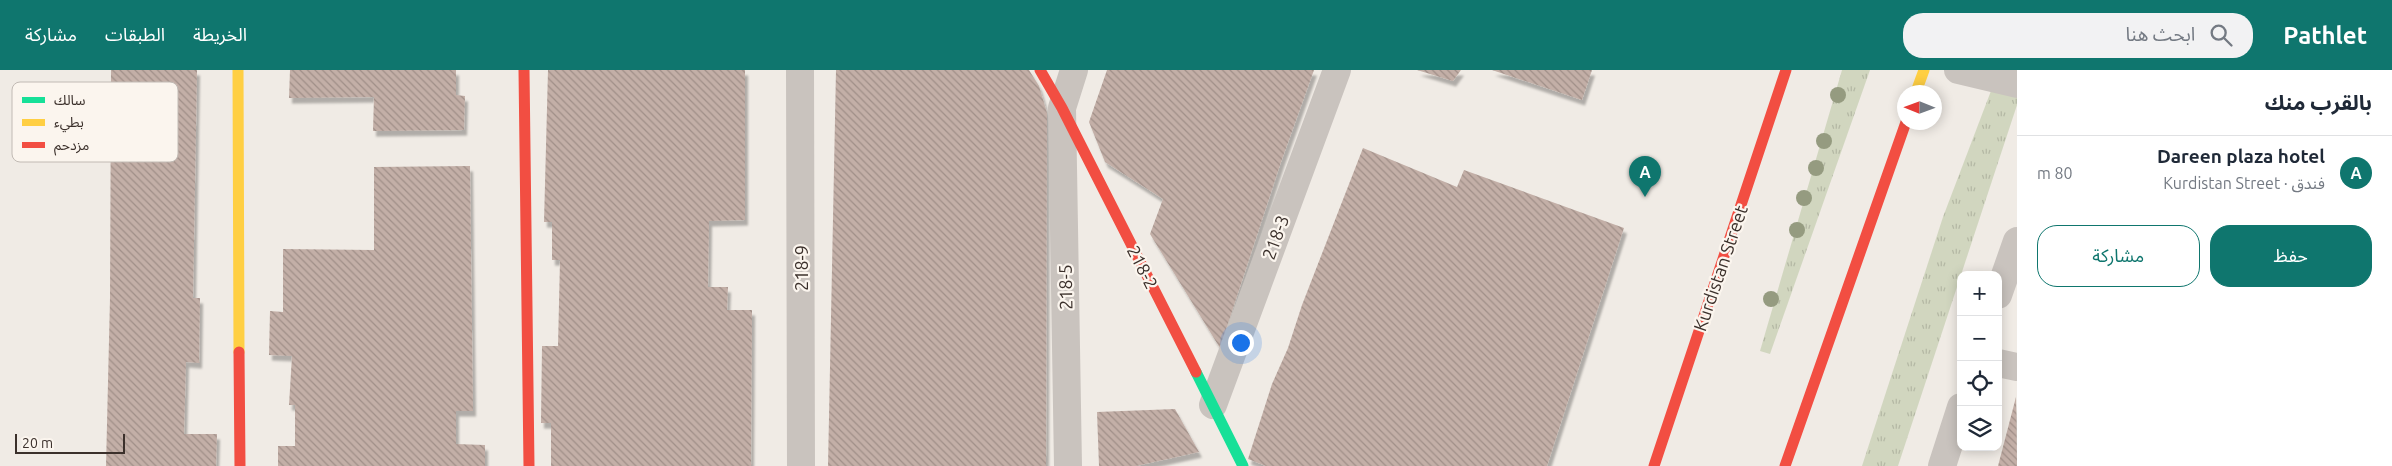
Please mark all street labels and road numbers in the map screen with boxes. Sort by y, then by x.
street label: Kurdistan Street [1689,203,1751,333]
street label: 218-3 [1258,212,1292,262]
street label: 218-2 [1124,242,1162,292]
street label: 218-9 [791,245,811,291]
street label: 218-5 [1055,264,1075,310]

